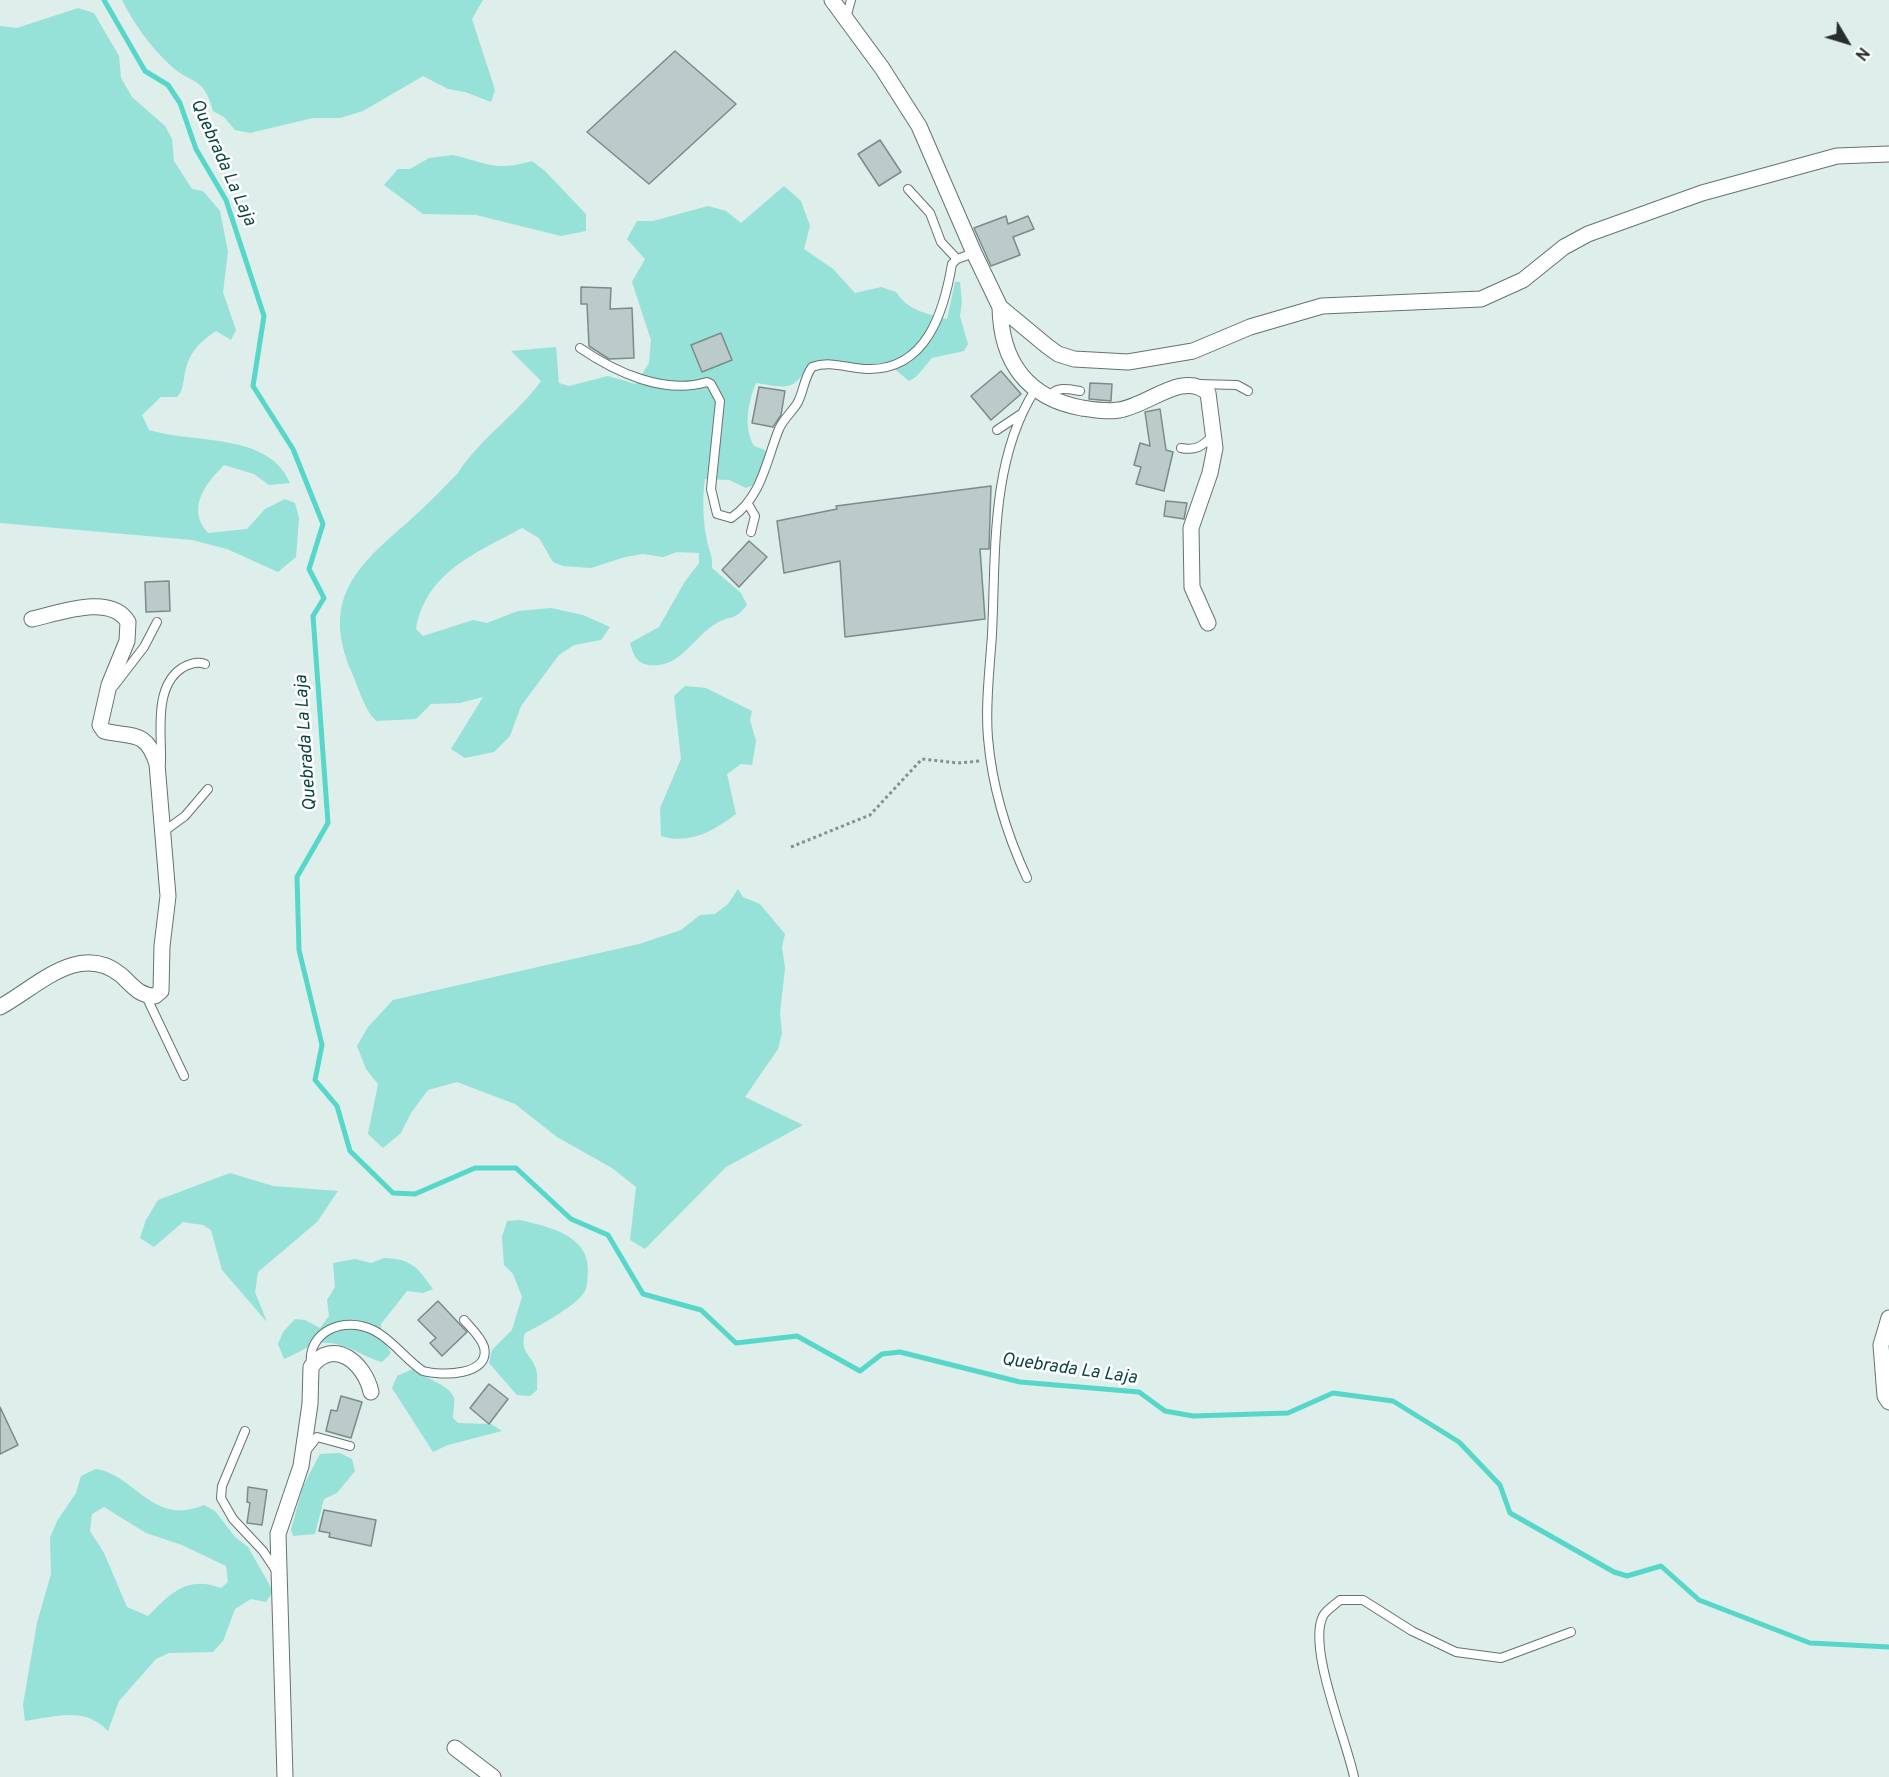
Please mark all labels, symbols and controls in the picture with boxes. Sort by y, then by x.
north arrow [1817,12,1877,72]
text: N [1850,42,1873,64]
water label: Quebrada La Laja [184,96,260,230]
water label: Quebrada La Laja [291,674,323,812]
water label: Quebrada La Laja [1000,1350,1138,1390]

